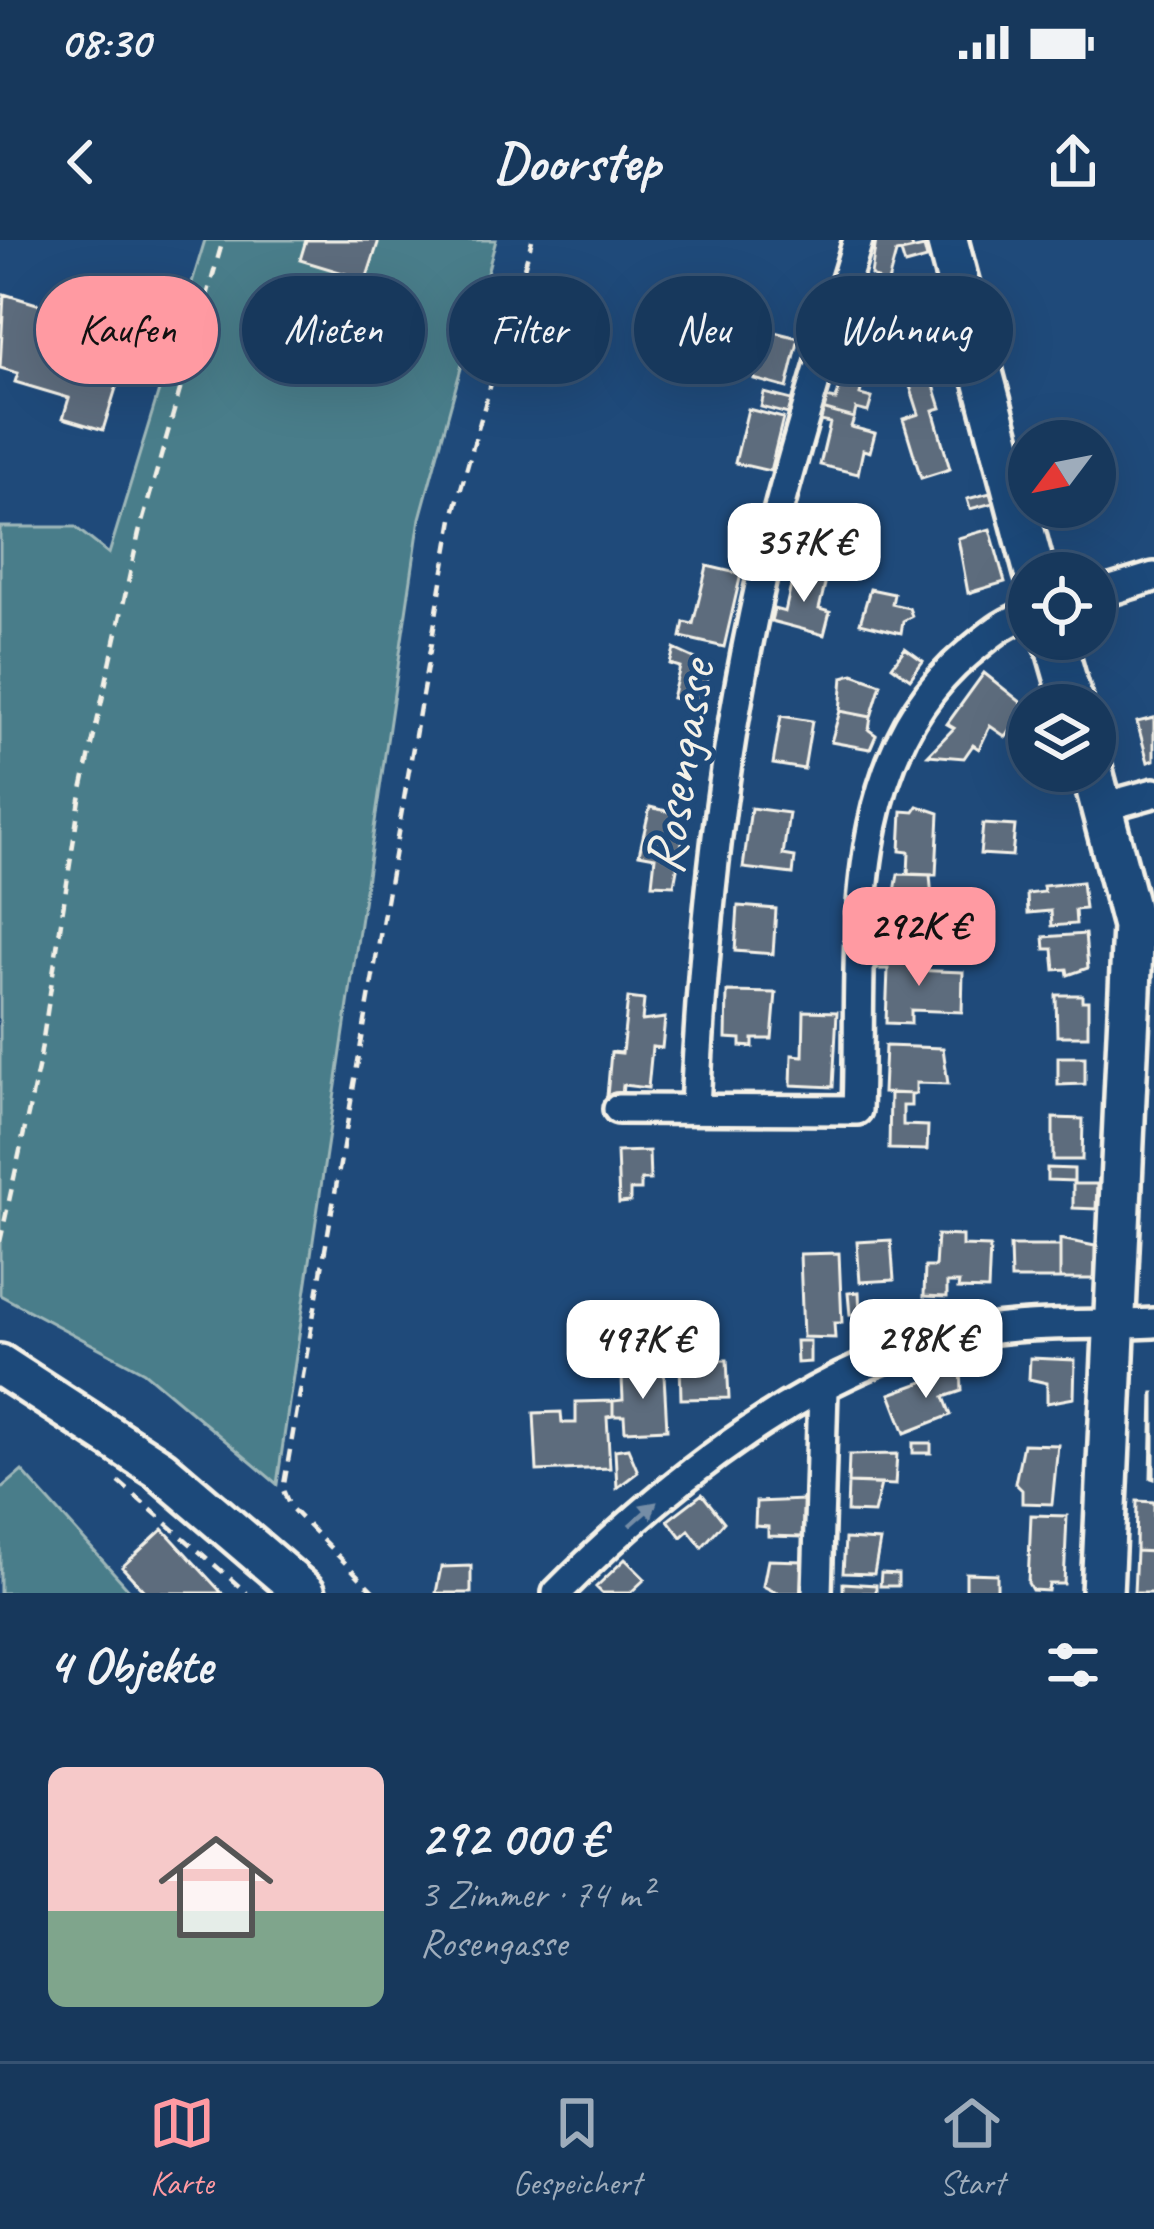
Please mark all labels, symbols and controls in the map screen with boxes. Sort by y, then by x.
text: 08:30 [60,14,150,71]
text: Doorstep [494,128,660,196]
icon: back [48,129,114,195]
icon: share [1040,129,1106,195]
chip: Kaufen [36,276,218,384]
chip: Mieten [242,276,425,384]
chip: Filter [449,276,610,384]
chip: Neu [634,276,772,384]
chip: Wohnung [796,276,1013,384]
north arrow [1008,420,1116,528]
map controls [1008,420,1116,792]
pin: 357K € [706,503,902,605]
text: 357K € [755,517,853,566]
button: locate [1008,552,1116,660]
street label: Rosengasse [627,652,732,879]
button: layers [1008,684,1116,792]
pin: 292K € [821,887,1017,989]
text: 292K € [870,901,968,950]
pin: 298K € [828,1299,1024,1401]
pin: 497K € [545,1300,741,1402]
text: 298K € [877,1313,975,1362]
text: 497K € [594,1314,692,1363]
one-way arrow [628,1501,658,1527]
icon: filters [1040,1632,1106,1698]
text: 4 Objekte [48,1633,213,1697]
text: 292 000 € [420,1806,605,1870]
icon: home [144,1815,288,1959]
text: 3 Zimmer · 74 m² [420,1870,652,1919]
text: Rosengasse [420,1919,567,1968]
tab: Karte [149,2090,215,2204]
tab: Gespeichert [513,2090,641,2204]
tab: Start [939,2090,1005,2204]

